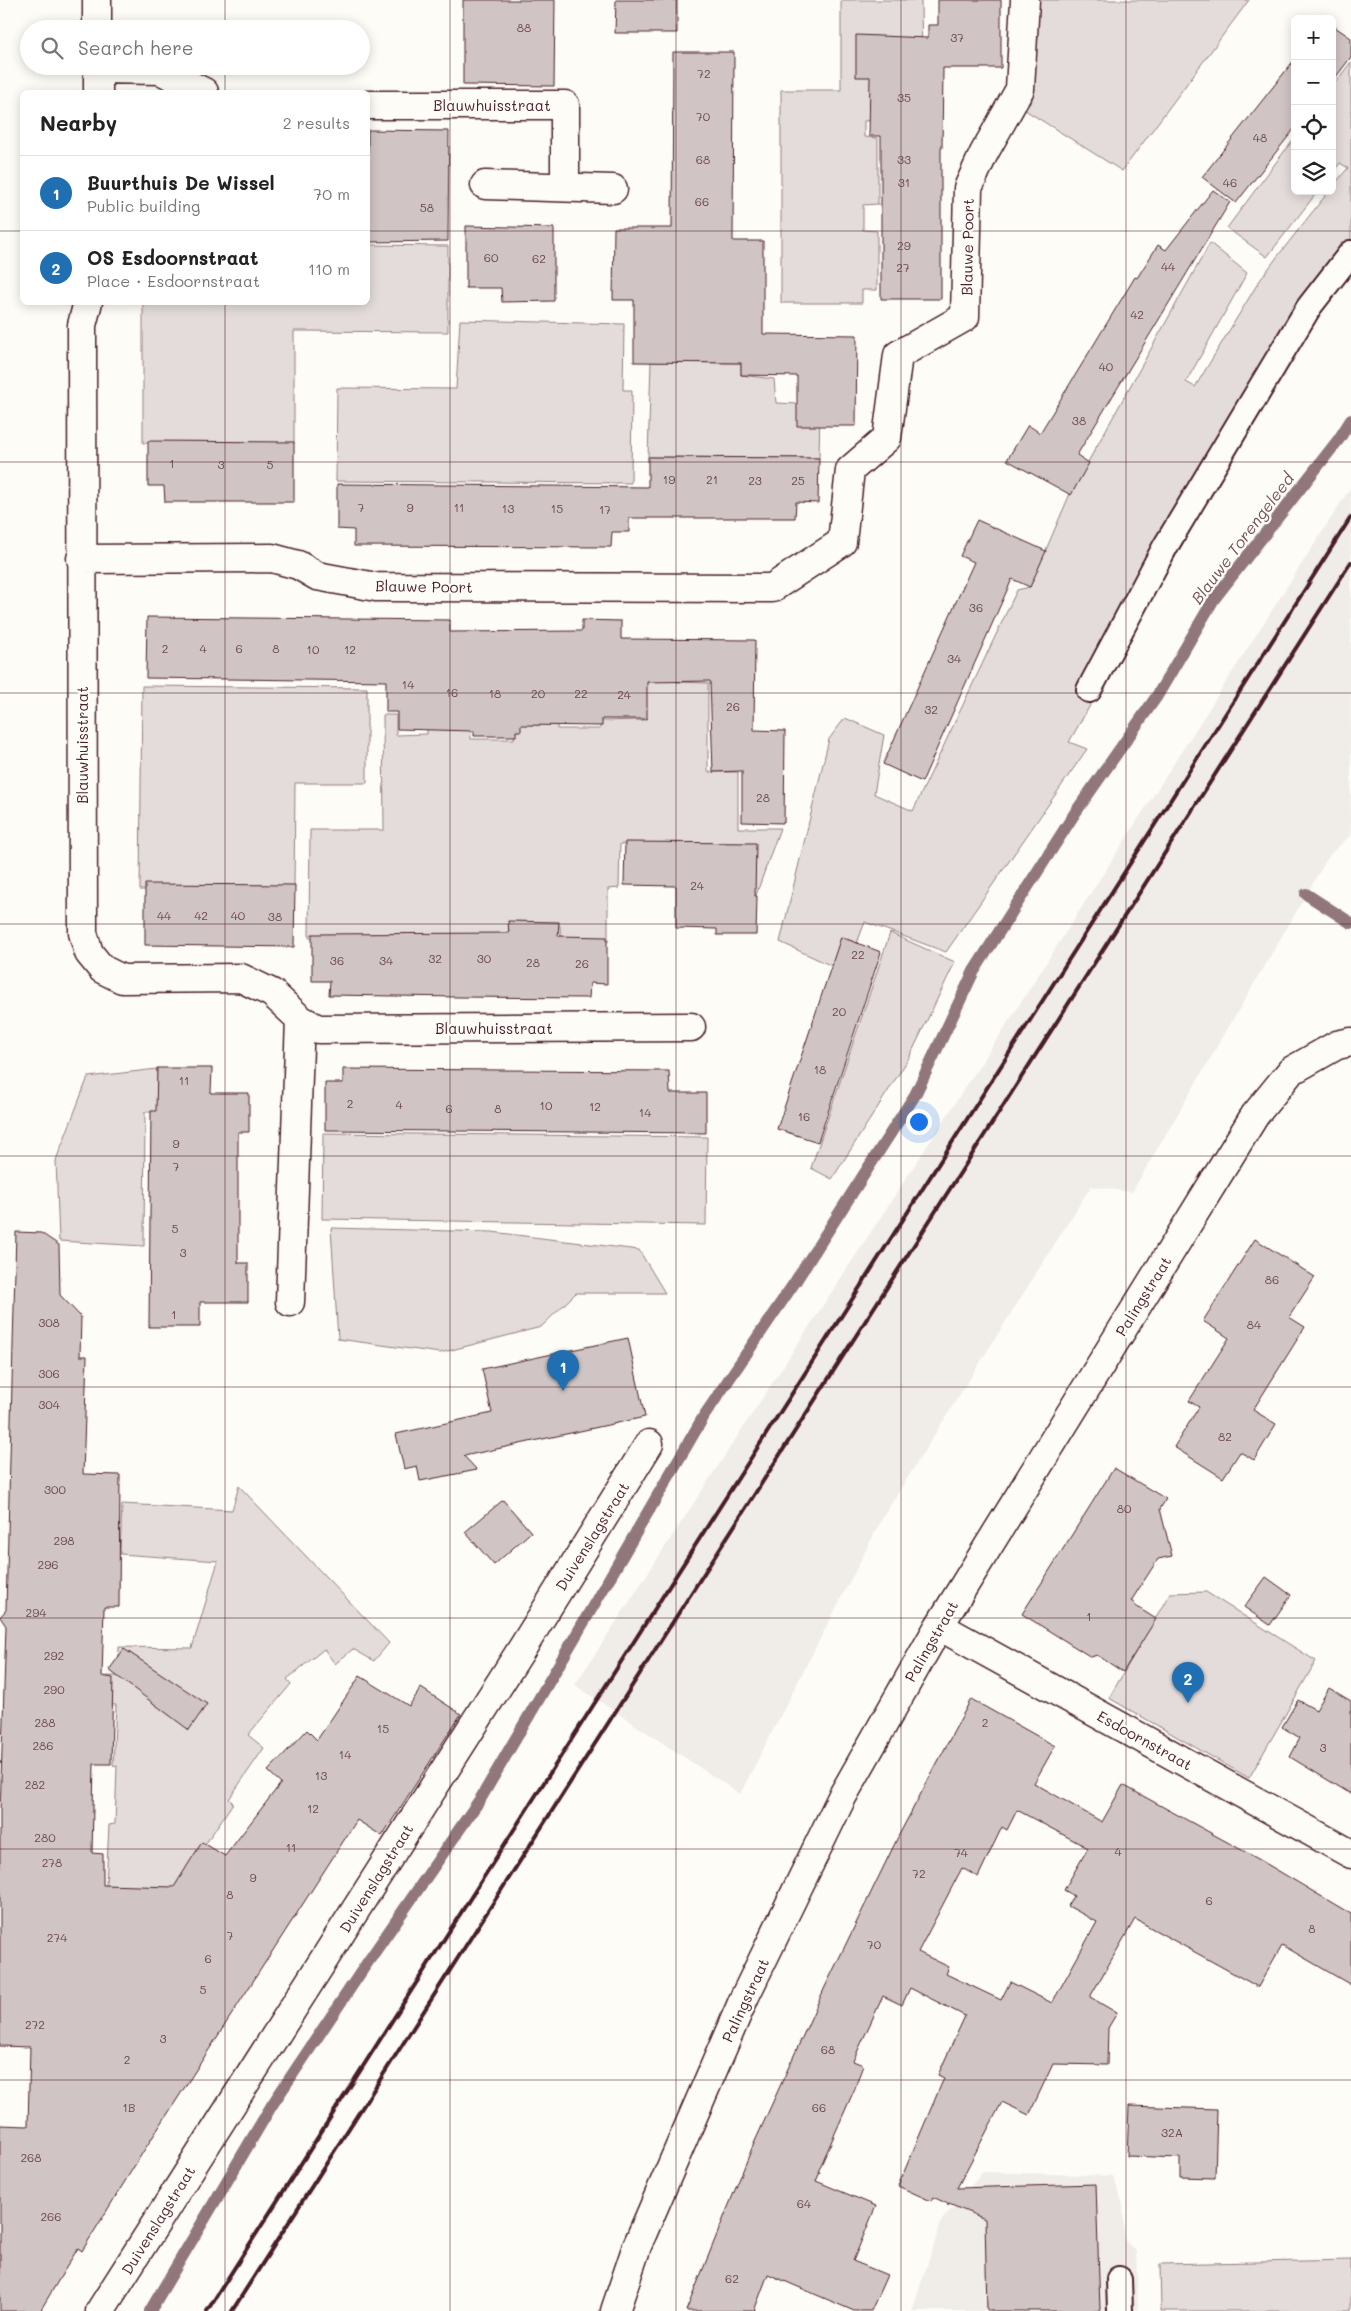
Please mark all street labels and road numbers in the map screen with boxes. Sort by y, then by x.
street label: Blauwhuisstraat [433,95,551,115]
street label: Blauwe Poort [956,198,978,296]
street label: Blauwe Poort [375,575,473,597]
street label: Blauwhuisstraat [72,686,92,804]
street label: Blauwhuisstraat [435,1018,553,1038]
street label: Palingstraat [1111,1252,1175,1340]
street label: Duivenslagstraat [551,1478,633,1594]
street label: Palingstraat [900,1597,962,1685]
street label: Esdoornstraat [1094,1706,1196,1774]
street label: Duivenslagstraat [335,1820,417,1936]
street label: Palingstraat [717,1955,773,2045]
street label: Duivenslagstraat [117,2162,199,2278]

